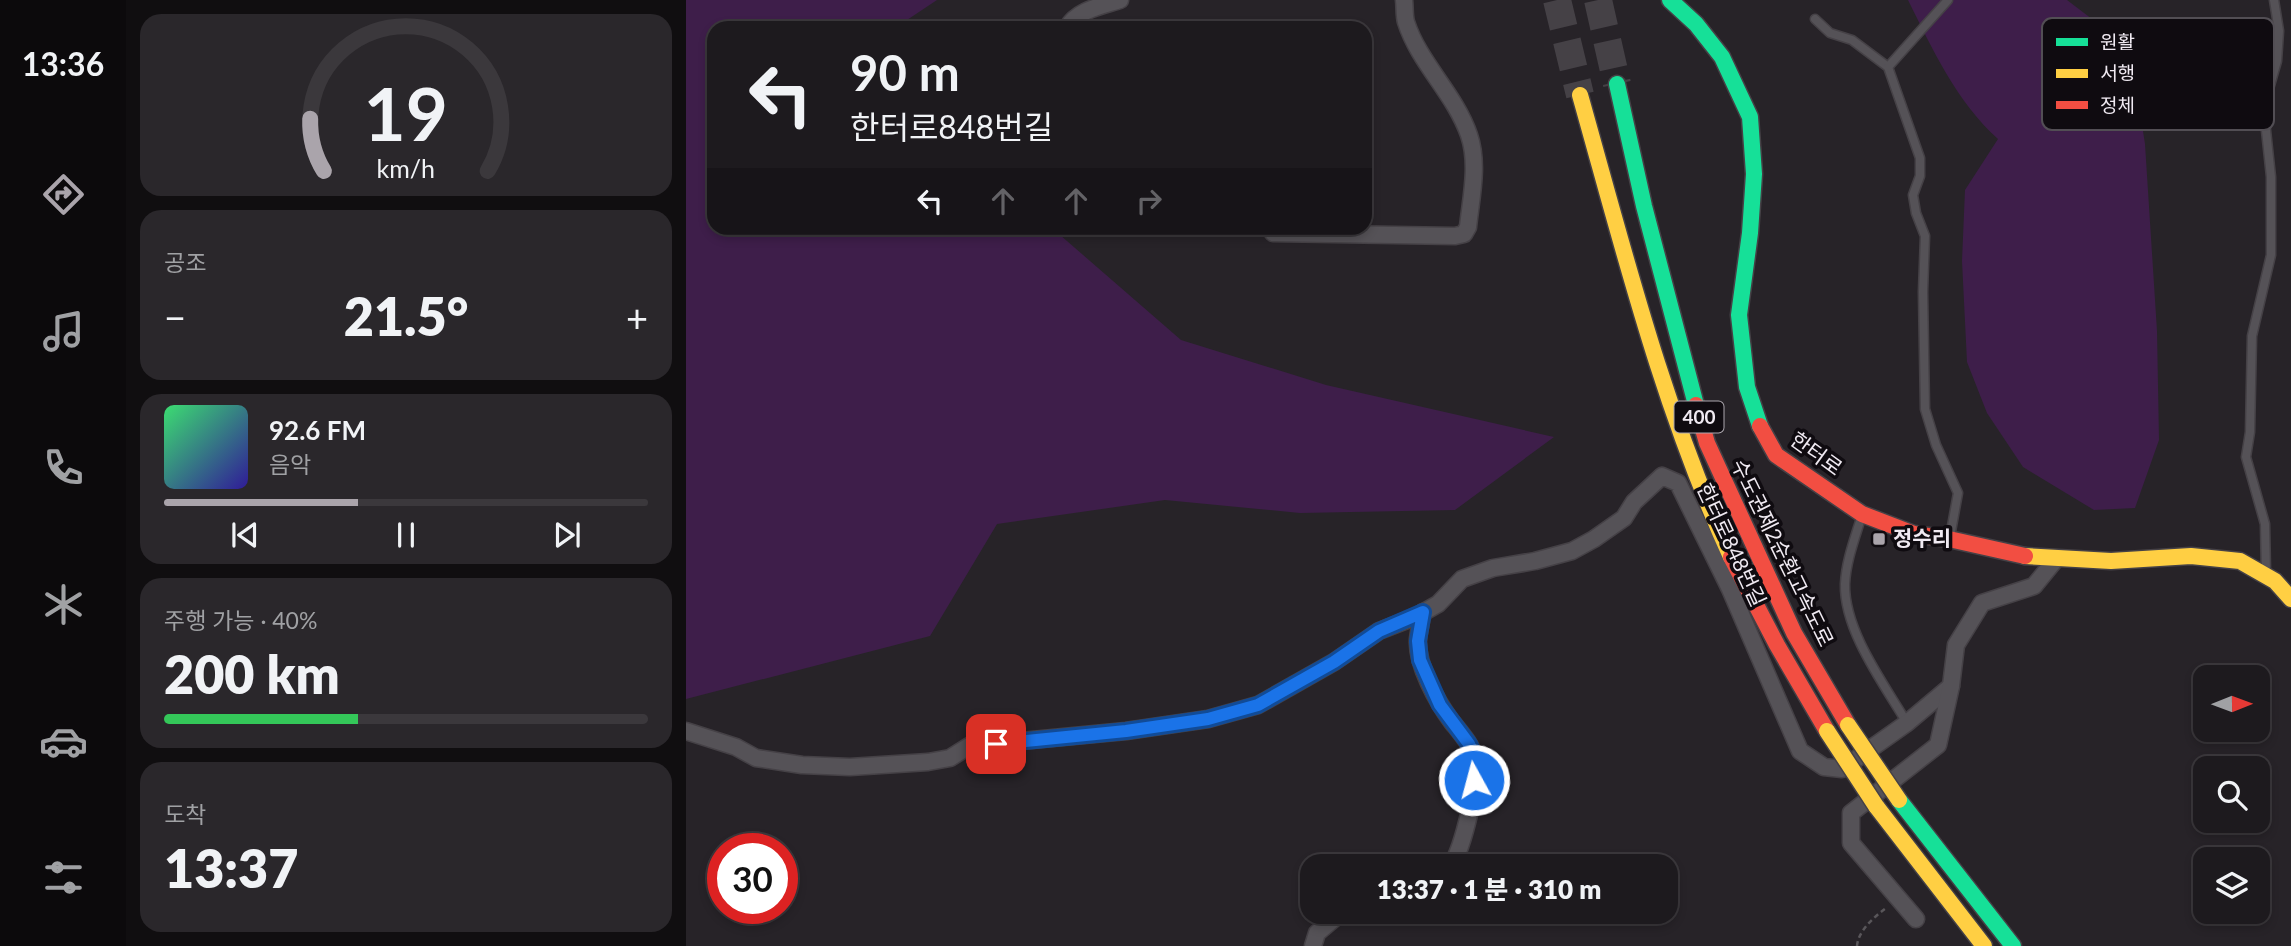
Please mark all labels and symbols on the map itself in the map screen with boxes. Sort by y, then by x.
legend [2042,18,2274,130]
text: 원활 [2100,30,2135,53]
text: 서행 [2100,61,2135,84]
text: 정체 [2100,93,2135,116]
road number: 400 [1674,402,1724,432]
street label: 한터로 [1786,426,1848,480]
street label: 수도권제2순환고속도로 [1727,455,1840,650]
street label: 한터로848번길 [1693,479,1772,610]
place label: 정수리 [1893,525,1951,550]
marker: 정수리 [1871,531,1887,547]
north arrow [2193,665,2270,742]
pin [966,714,1026,774]
position arrow [1437,743,1511,817]
speed limit sign: 30 [707,833,798,924]

